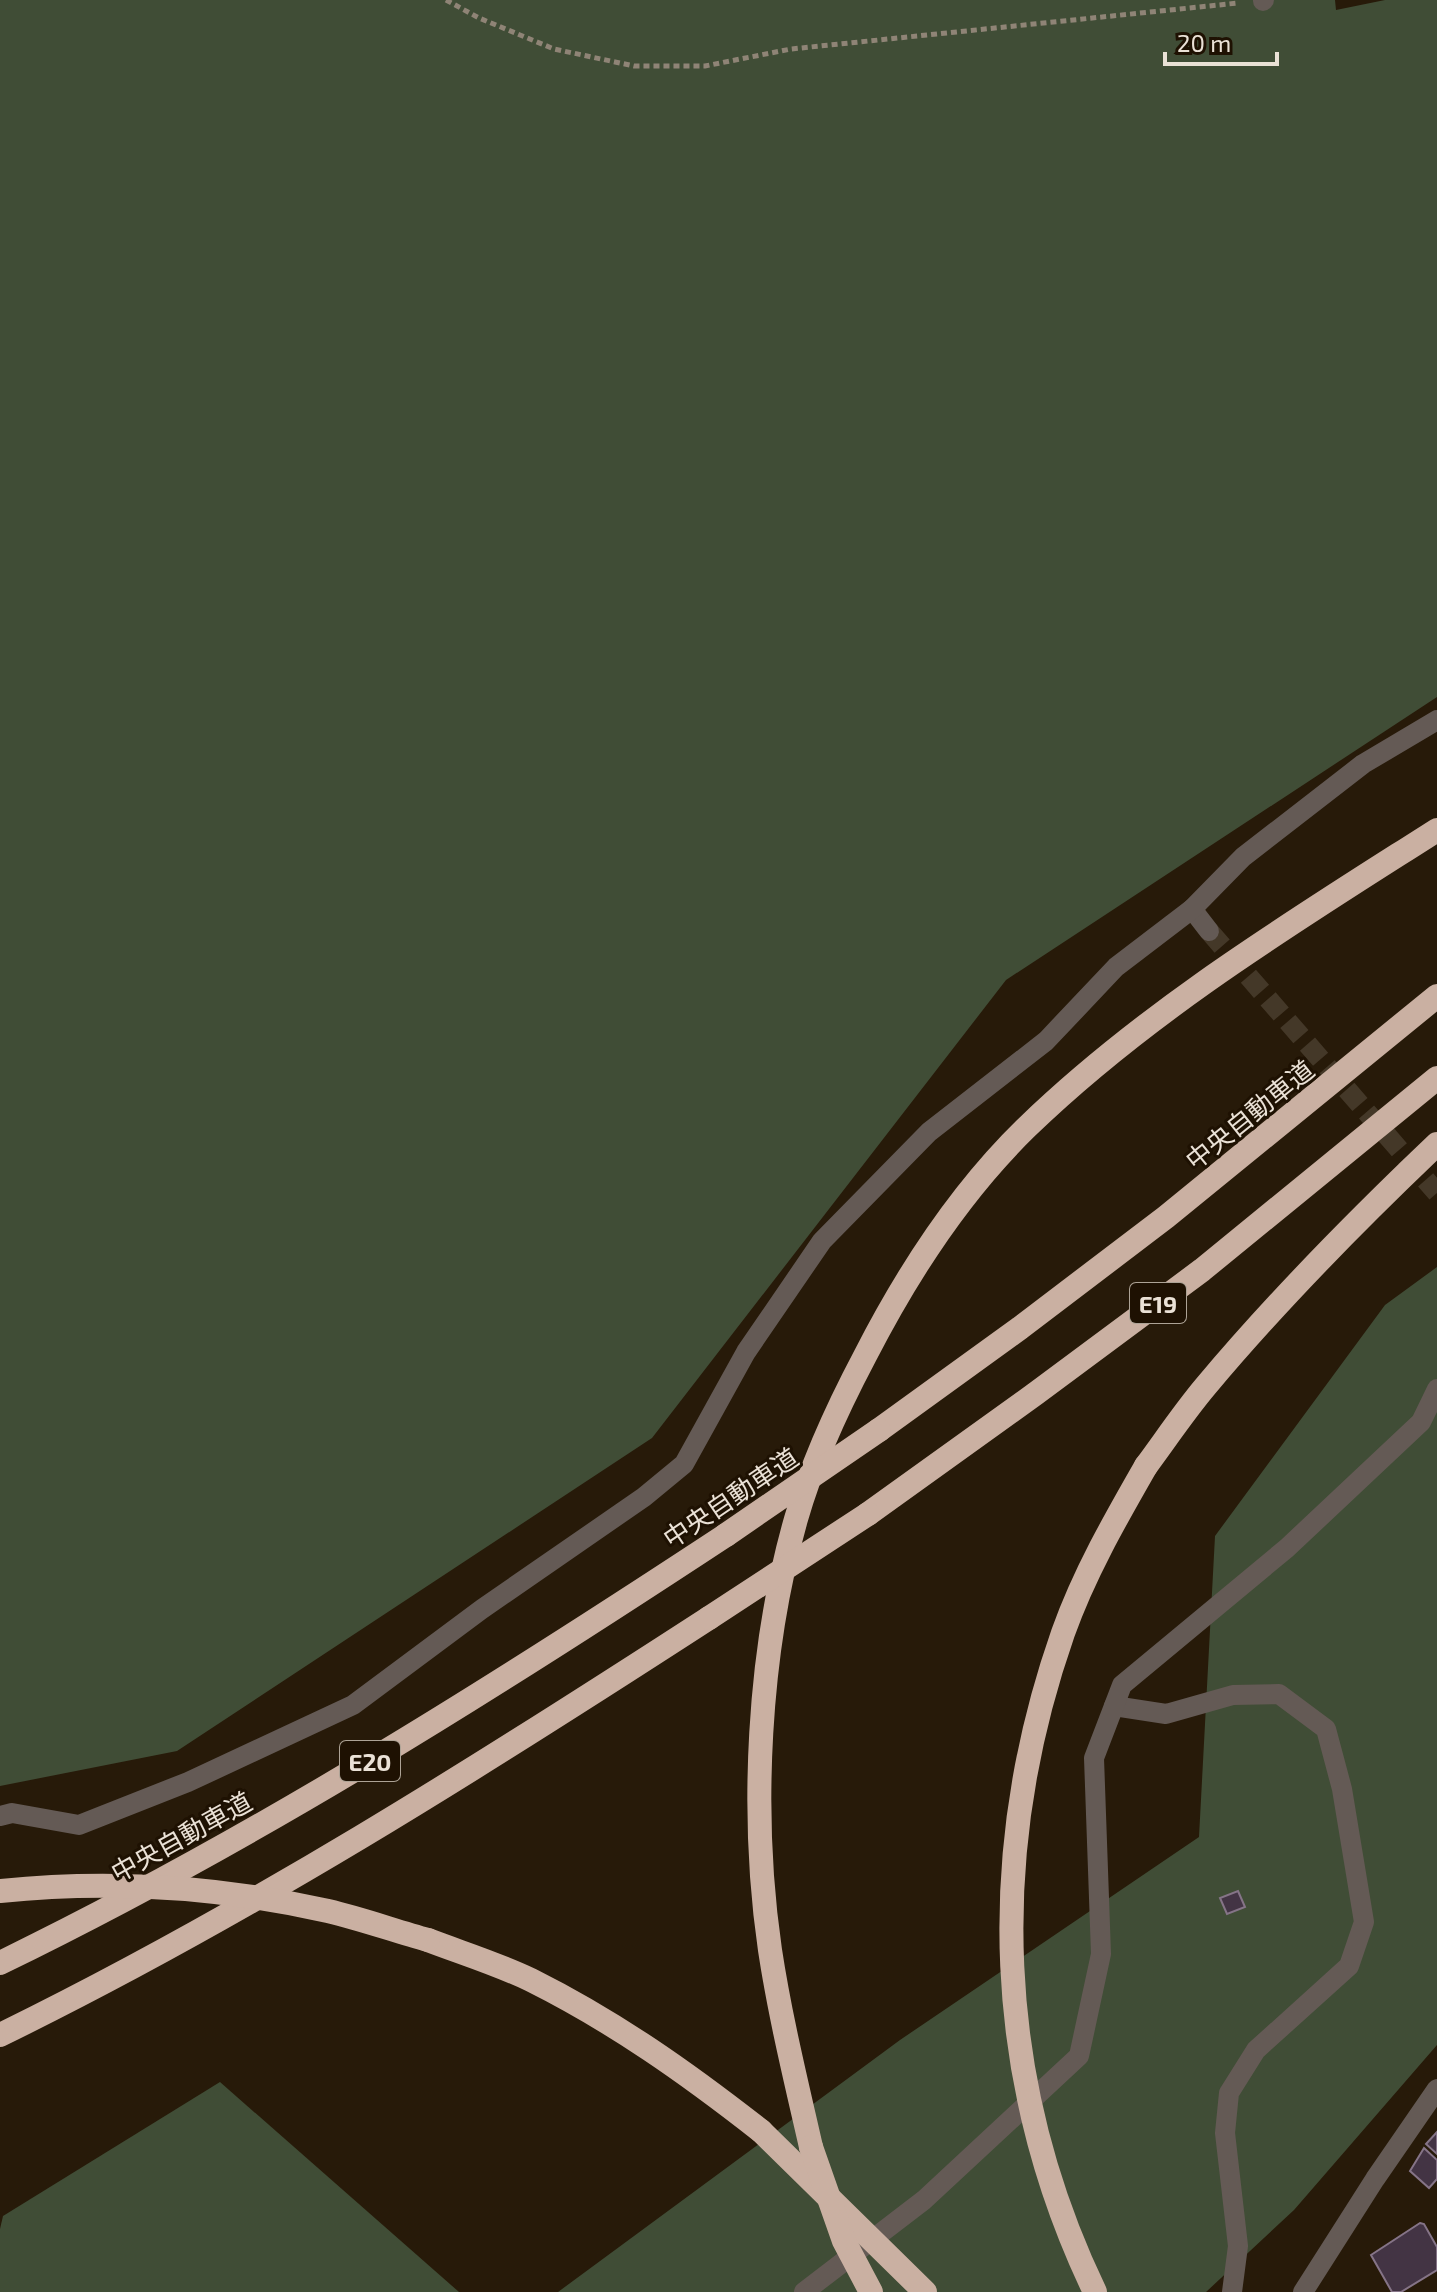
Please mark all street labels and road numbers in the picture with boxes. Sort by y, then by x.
street label: 中央自動車道 [1179,1053,1319,1175]
road number: E19 [1130,1283,1186,1323]
street label: 中央自動車道 [657,1441,803,1553]
road number: E20 [340,1741,400,1781]
street label: 中央自動車道 [105,1785,257,1887]

